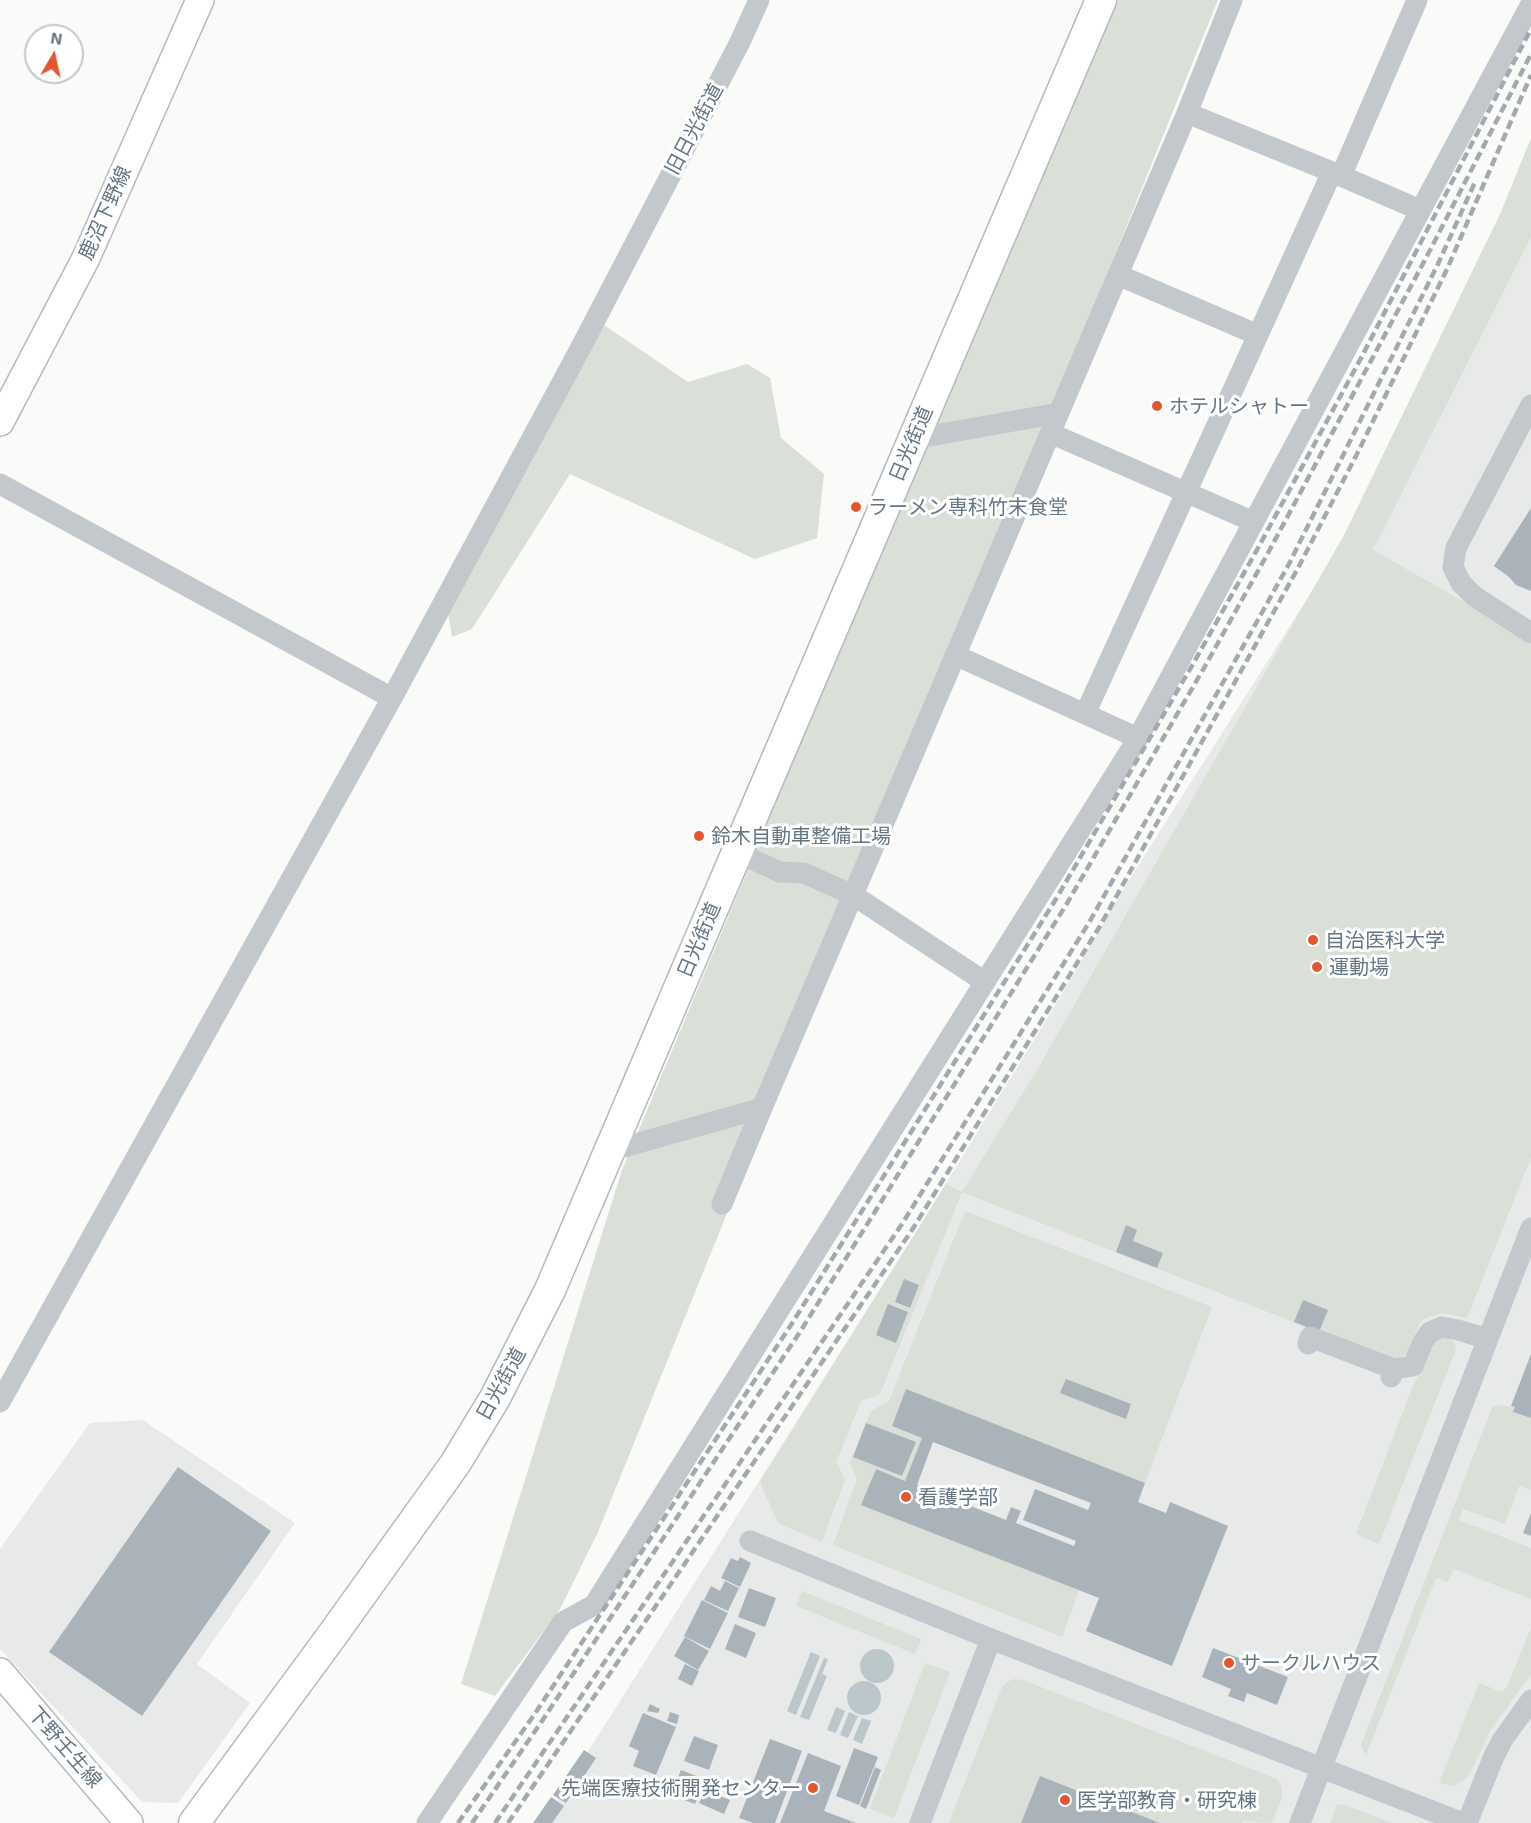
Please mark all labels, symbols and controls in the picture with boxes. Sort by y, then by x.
north arrow [24,24,84,84]
text: N [49,27,64,48]
street label: 旧日光街道 [660,79,728,179]
street label: 鹿沼下野線 [74,162,136,264]
place label: ホテルシャトー [1169,394,1309,418]
marker: ホテルシャトー [1150,399,1164,413]
street label: 日光街道 [884,402,938,486]
place label: ラーメン専科竹末食堂 [868,495,1068,519]
marker: ラーメン専科竹末食堂 [849,500,863,514]
place label: 鈴木自動車整備工場 [711,824,891,848]
marker: 鈴木自動車整備工場 [692,829,706,843]
street label: 日光街道 [672,898,726,982]
place label: 自治医科大学 [1325,928,1445,952]
marker: 自治医科大学 [1306,933,1320,947]
place label: 運動場 [1329,955,1389,979]
marker: 運動場 [1310,960,1324,974]
street label: 日光街道 [471,1343,531,1425]
place label: 看護学部 [918,1485,998,1509]
marker: 看護学部 [899,1490,913,1504]
place label: サークルハウス [1241,1651,1381,1675]
marker: サークルハウス [1222,1656,1236,1670]
street label: 下野壬生線 [23,1701,107,1793]
place label: 先端医療技術開発センター [561,1776,801,1800]
marker: 先端医療技術開発センター [806,1781,820,1795]
place label: 医学部教育・研究棟 [1077,1788,1257,1812]
marker: 医学部教育・研究棟 [1058,1793,1072,1807]

